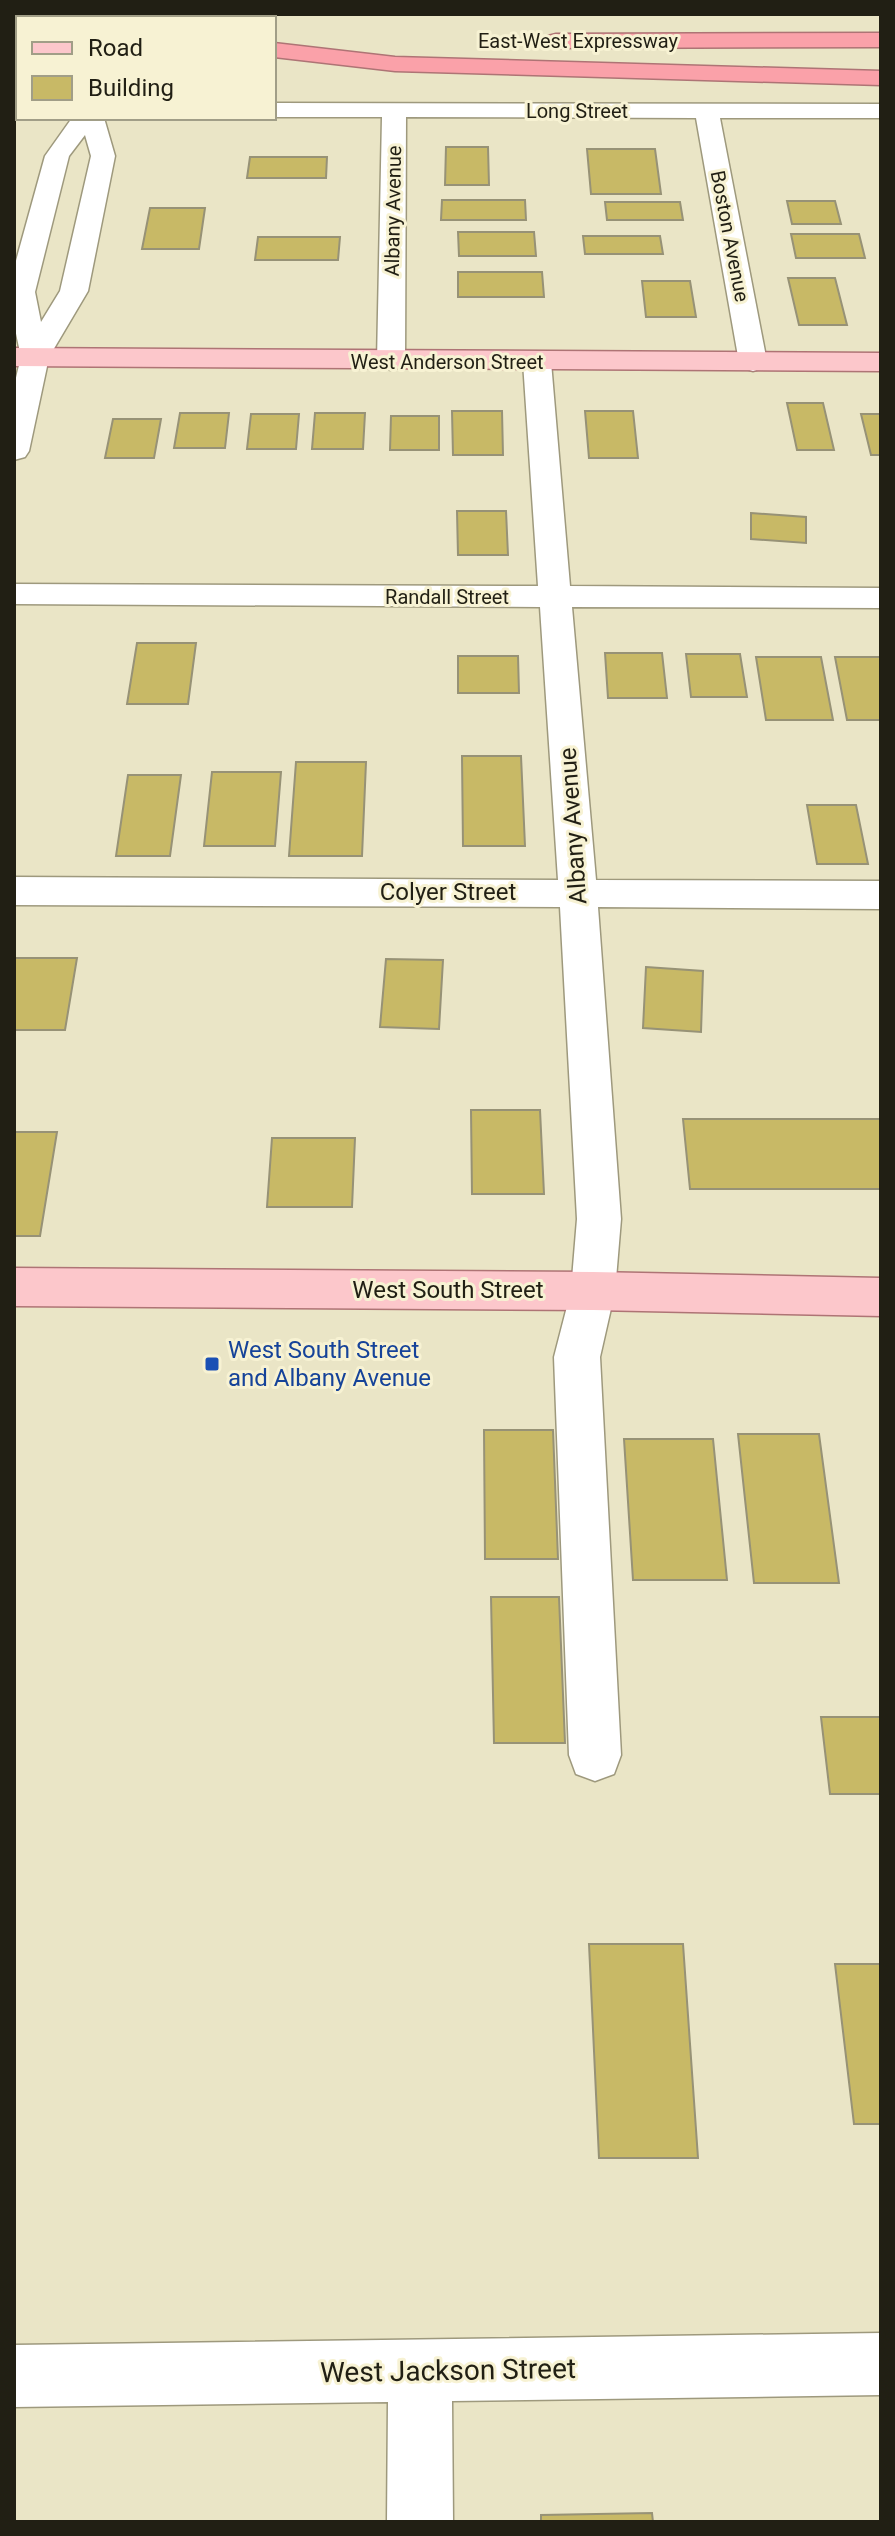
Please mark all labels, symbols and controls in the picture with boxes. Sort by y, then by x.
legend [16,16,276,120]
street label: East-West Expressway [478,29,679,53]
text: Road [88,34,143,62]
text: Building [88,74,174,102]
street label: Long Street [526,99,628,123]
street label: Albany Avenue [380,145,406,277]
street label: Boston Avenue [705,168,755,304]
street label: West Anderson Street [350,350,544,374]
street label: Randall Street [385,585,509,609]
street label: Albany Avenue [554,747,592,905]
street label: Colyer Street [380,878,516,906]
street label: West South Street [352,1276,544,1304]
place label: West South Street and Albany Avenue [228,1336,431,1392]
marker: West South Street and Albany Avenue [203,1355,221,1373]
street label: West Jackson Street [320,2352,576,2389]

